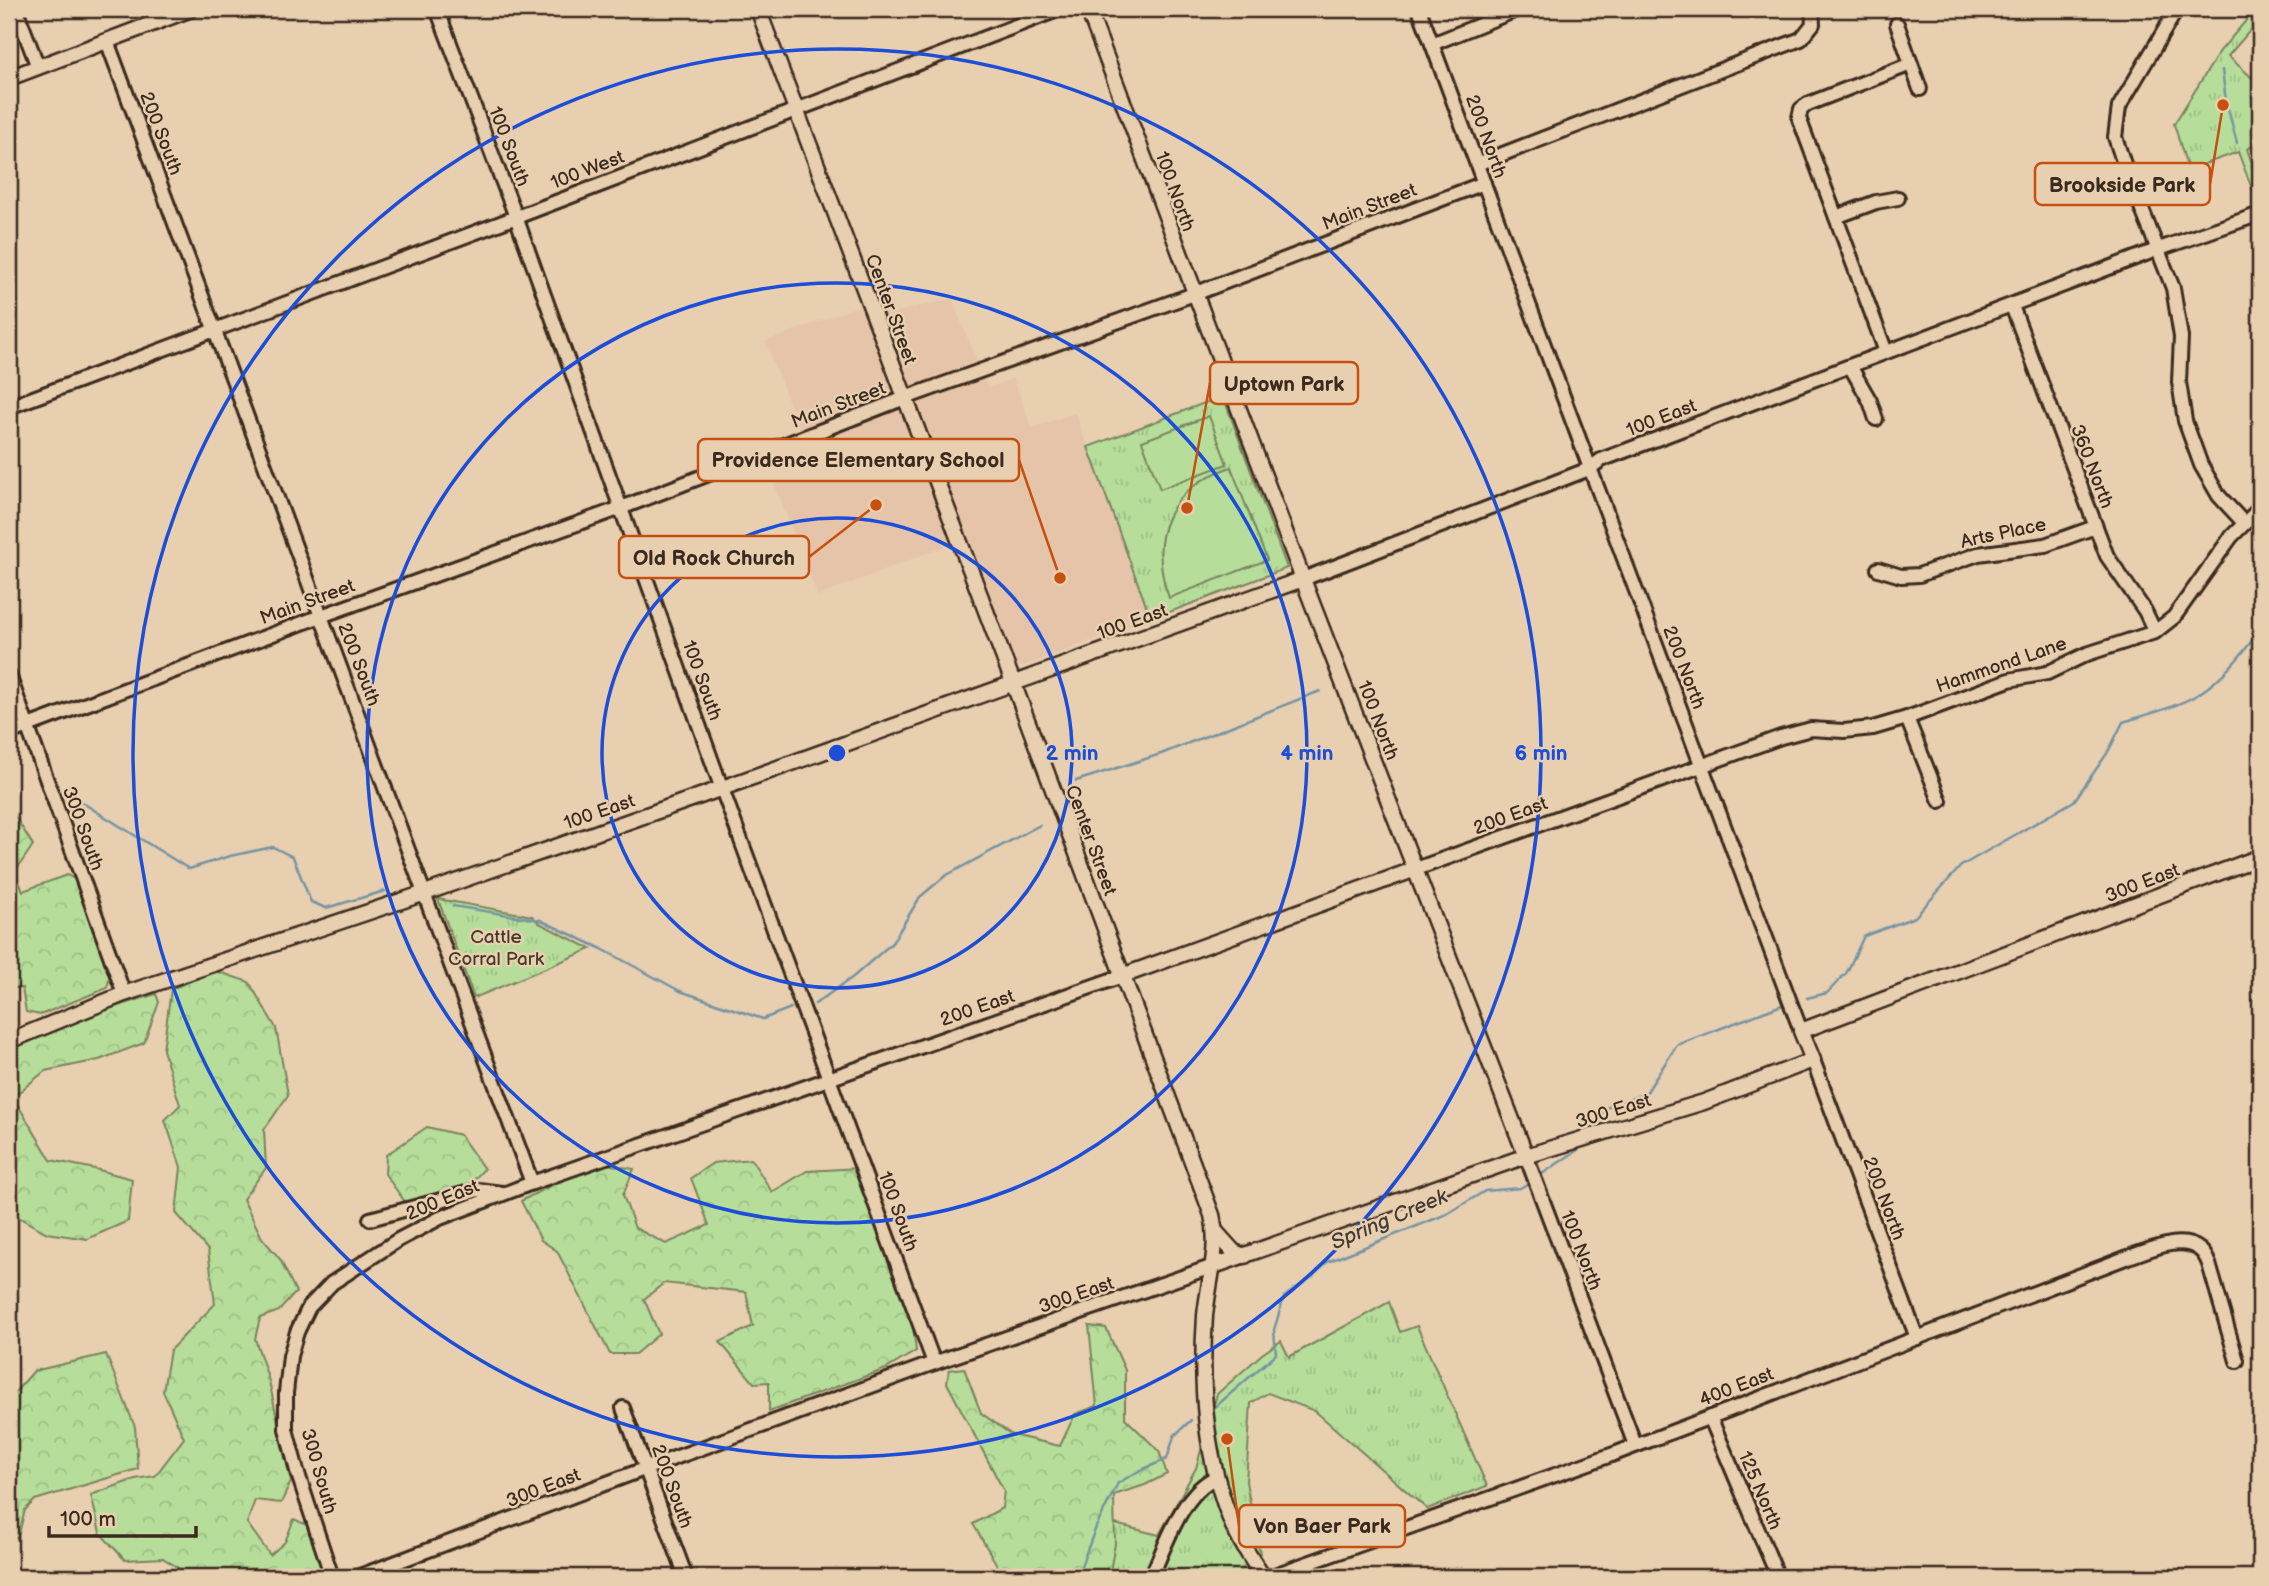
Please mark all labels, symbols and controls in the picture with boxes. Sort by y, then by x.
street label: 200 South [134,89,187,178]
street label: 200 North [1460,92,1511,181]
street label: 100 South [483,103,534,190]
street label: 100 West [548,146,628,195]
street label: 100 North [1150,148,1200,235]
callout: Brookside Park [2035,163,2210,205]
text: Brookside Park [2049,173,2195,198]
street label: Main Street [1319,179,1420,236]
street label: Center Street [860,251,921,368]
callout: Uptown Park [1210,362,1358,404]
text: Uptown Park [1224,372,1344,397]
street label: Main Street [788,377,889,434]
street label: 100 East [1623,394,1700,442]
street label: 360 North [2065,421,2118,512]
callout: Providence Elementary School [698,439,1019,481]
text: Providence Elementary School [712,448,1004,473]
street label: Arts Place [1958,513,2048,554]
callout: Old Rock Church [619,536,809,578]
text: Old Rock Church [633,546,795,571]
street label: Main Street [257,575,358,630]
street label: 100 East [1094,599,1171,646]
street label: 200 South [332,620,385,709]
street label: 200 North [1657,623,1710,712]
street label: Hammond Lane [1933,632,2070,699]
street label: 100 South [677,637,727,724]
street label: 100 North [1352,678,1403,764]
centre of rings [825,741,849,765]
text: 2 min [1045,741,1099,766]
text: 4 min [1281,741,1333,766]
text: 6 min [1514,741,1568,766]
street label: Center Street [1060,782,1121,899]
street label: 300 South [57,783,108,874]
street label: 100 East [561,790,638,835]
street label: 200 East [1470,792,1551,840]
street label: 300 East [2102,859,2183,908]
park label: Cattle Corral Park [448,926,545,971]
street label: 200 East [937,985,1018,1032]
street label: 300 East [1573,1089,1654,1134]
street label: 200 North [1857,1154,1910,1243]
street label: 100 South [873,1168,923,1255]
street label: 200 East [403,1175,483,1226]
water label: Spring Creek [1327,1183,1452,1255]
street label: 100 North [1555,1208,1606,1294]
street label: 300 East [1036,1272,1117,1319]
street label: 400 East [1696,1363,1777,1412]
street label: 300 South [295,1426,342,1517]
street label: 200 South [646,1442,697,1531]
street label: 125 North [1733,1448,1786,1533]
street label: 300 East [503,1464,584,1513]
scale bar [49,1495,196,1539]
callout: Von Baer Park [1239,1505,1405,1547]
text: 100 m [60,1507,116,1532]
text: Von Baer Park [1253,1514,1391,1539]

